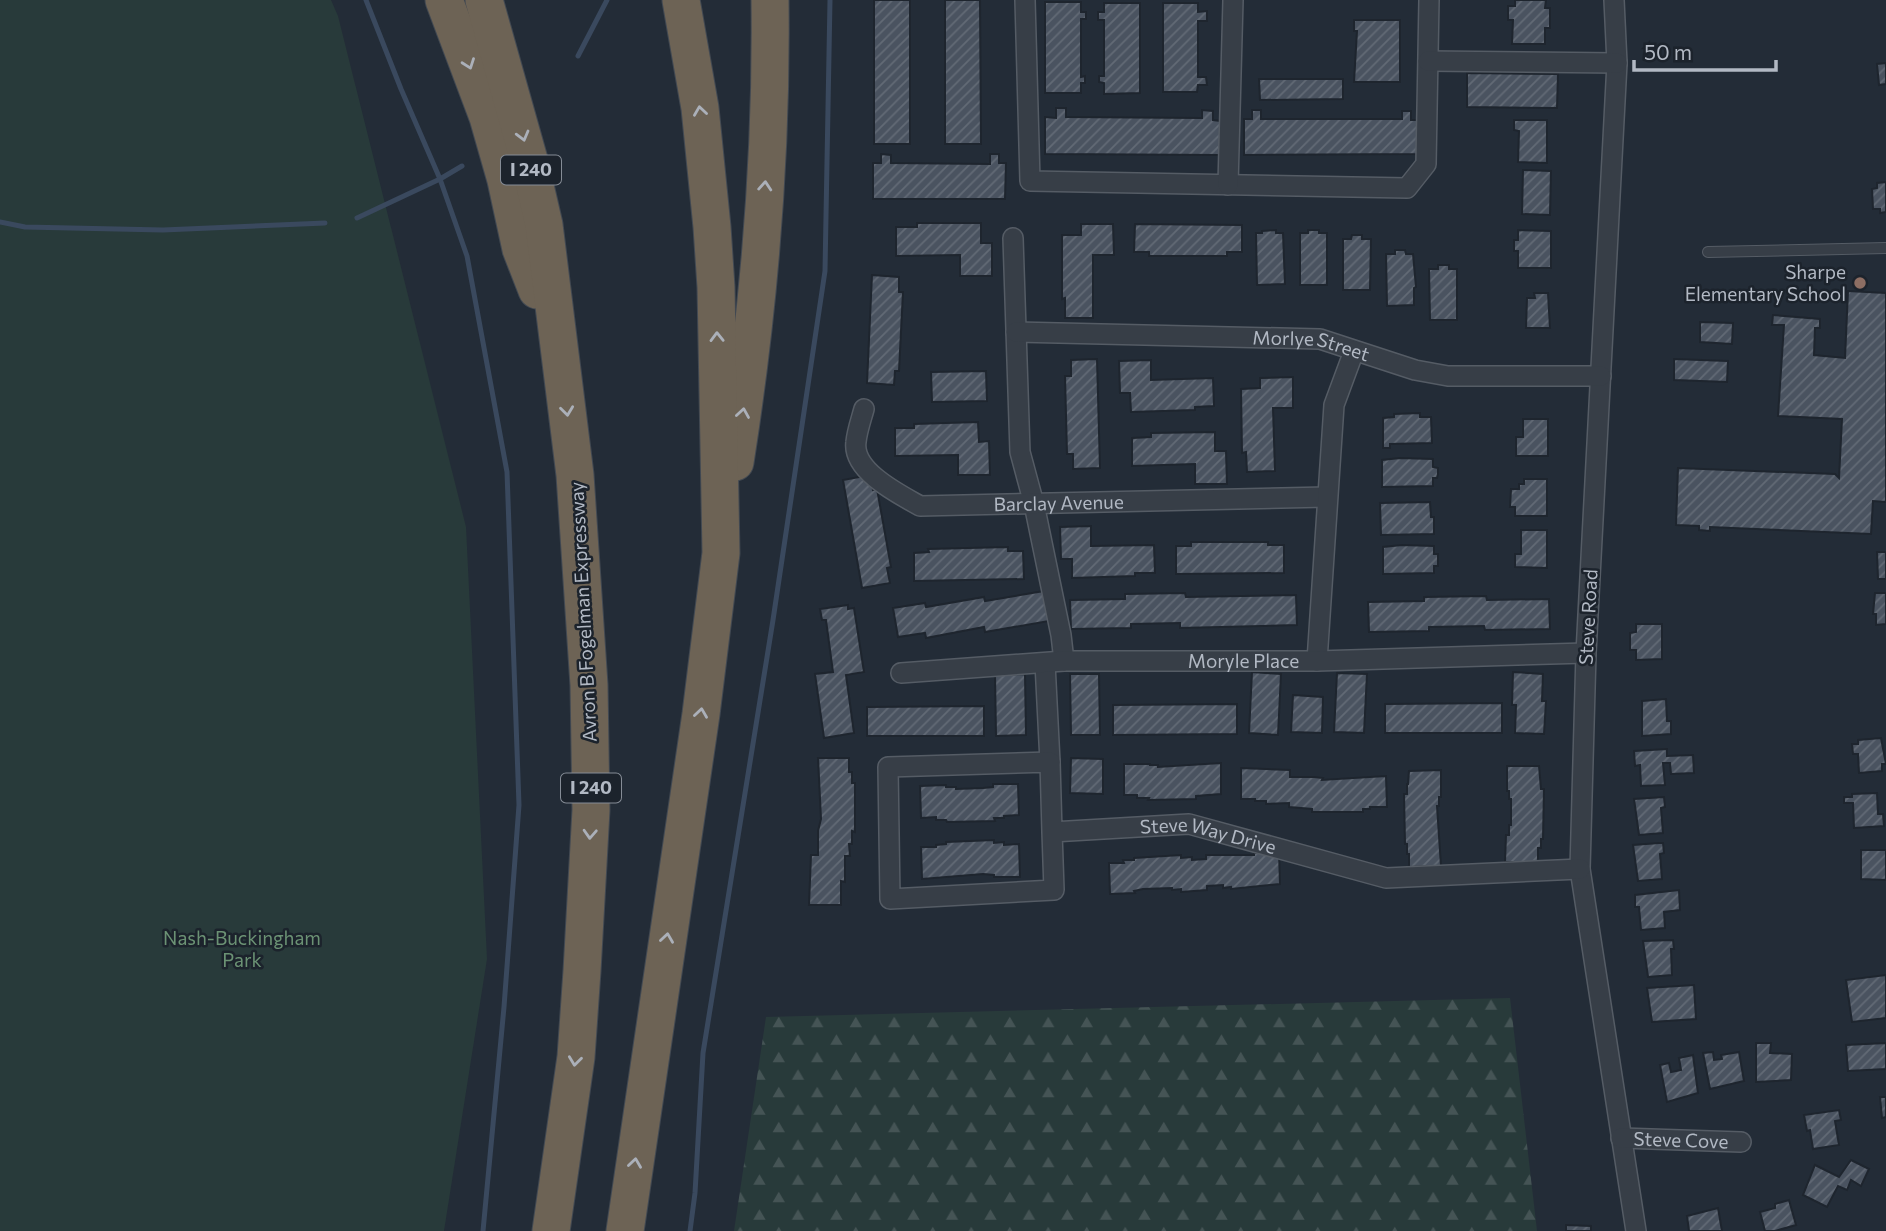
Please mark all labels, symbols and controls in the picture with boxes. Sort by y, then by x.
scale bar [1634,28,1776,72]
text: 50 m [1644,39,1692,64]
one-way arrow [461,57,475,69]
one-way arrow [693,105,708,117]
one-way arrow [515,130,529,142]
road number: I 240 [501,155,561,184]
one-way arrow [757,181,772,192]
place label: Sharpe Elementary School [1685,260,1846,305]
marker: Sharpe Elementary School [1852,275,1868,291]
street label: Morlye Street [1252,325,1373,365]
one-way arrow [709,332,724,343]
one-way arrow [560,405,575,417]
one-way arrow [735,407,750,419]
street label: Avron B Fogelman Expressway [564,481,601,743]
street label: Barclay Avenue [993,489,1124,515]
street label: Steve Road [1574,569,1601,665]
street label: Moryle Place [1188,649,1299,672]
one-way arrow [693,707,708,719]
road number: I 240 [561,774,621,802]
street label: Steve Way Drive [1139,812,1279,858]
one-way arrow [582,828,597,839]
park label: Nash-Buckingham Park [163,926,321,971]
one-way arrow [659,932,674,944]
one-way arrow [568,1055,583,1066]
street label: Steve Cove [1633,1126,1729,1153]
one-way arrow [627,1158,642,1169]

